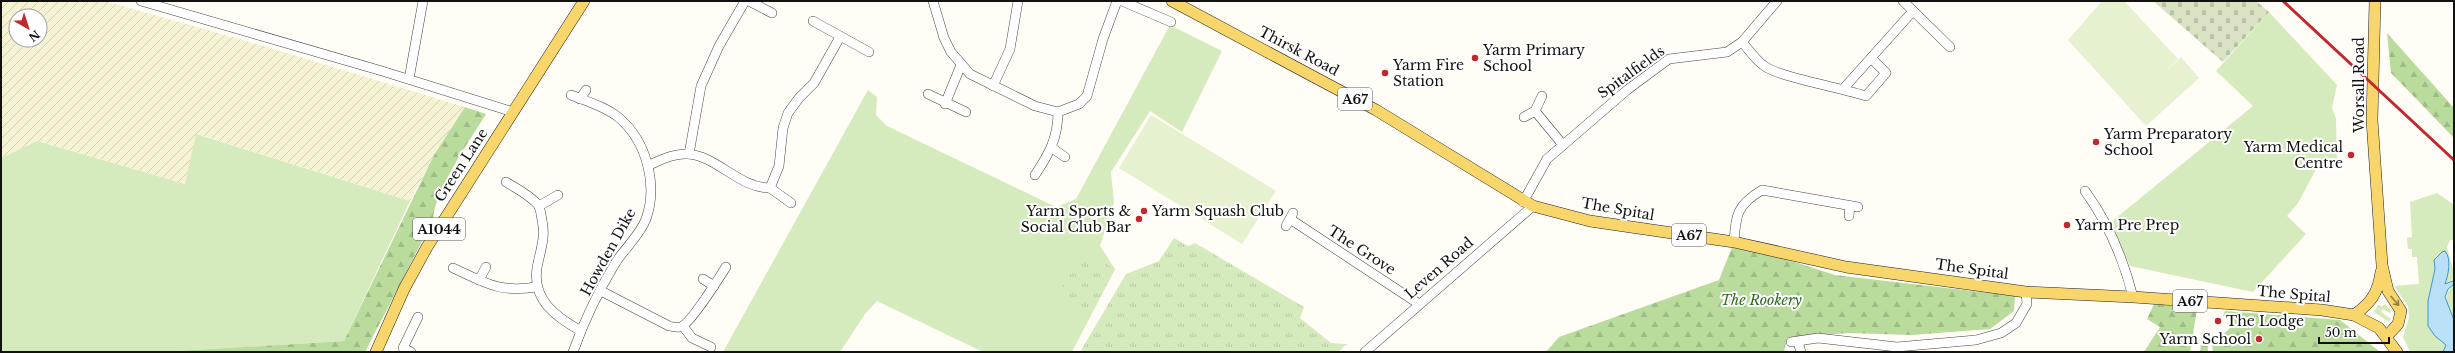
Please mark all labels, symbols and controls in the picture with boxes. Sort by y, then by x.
north arrow [8,8,48,48]
street label: Thirsk Road [1256,22,1343,80]
text: N [25,27,43,45]
street label: Worsall Road [2350,37,2368,134]
place label: Yarm Primary School [1482,41,1585,75]
street label: Spitalfields [1594,42,1668,102]
marker: Yarm Primary School [1470,53,1480,63]
place label: Yarm Fire Station [1392,56,1464,90]
marker: Yarm Fire Station [1380,68,1390,78]
road number: A67 [1338,88,1372,110]
street label: Green Lane [431,125,491,205]
place label: Yarm Preparatory School [2103,125,2232,159]
marker: Yarm Preparatory School [2091,137,2101,147]
place label: Yarm Medical Centre [2243,138,2343,172]
marker: Yarm Medical Centre [2346,150,2356,160]
street label: The Spital [1580,194,1656,224]
place label: Yarm Sports & Social Club Bar [1021,202,1131,236]
place label: Yarm Squash Club [1151,202,1284,220]
street label: Howden Dike [576,205,640,299]
marker: Yarm Squash Club [1139,206,1149,216]
marker: Yarm Sports & Social Club Bar [1134,214,1144,224]
place label: Yarm Pre Prep [2074,216,2179,234]
road number: A1044 [413,218,465,240]
marker: Yarm Pre Prep [2062,220,2072,230]
street label: The Grove [1325,222,1399,278]
road number: A67 [1672,224,1706,246]
street label: Leven Road [1401,233,1477,303]
street label: The Spital [1934,255,2010,283]
street label: The Spital [2256,282,2332,306]
road number: A67 [2173,290,2207,312]
park label: The Rookery [1720,291,1802,309]
one-way arrow [2390,296,2399,307]
place label: The Lodge [2226,312,2304,330]
marker: The Lodge [2213,316,2223,326]
scale bar [2319,319,2389,345]
text: 50 m [2325,325,2357,340]
place label: Yarm School [2159,330,2251,348]
marker: Yarm School [2254,334,2264,344]

